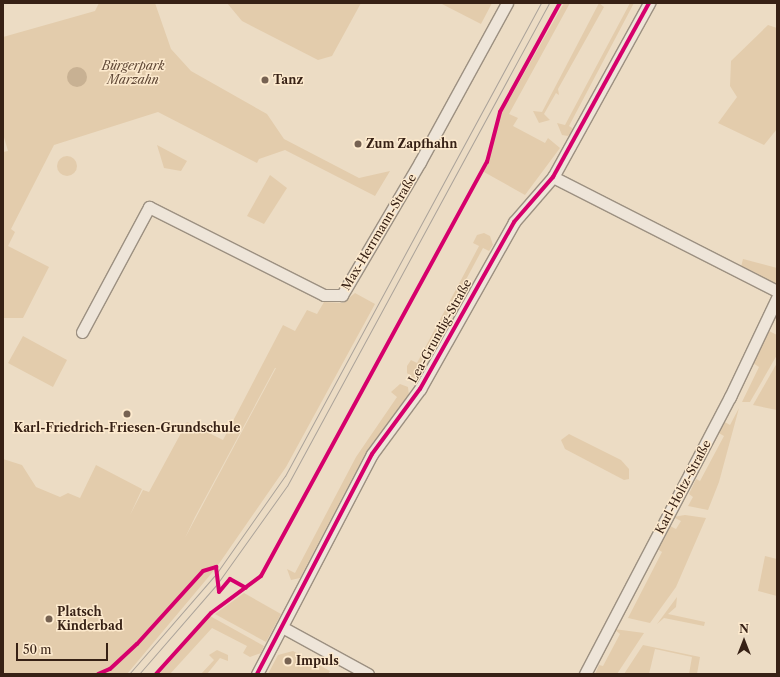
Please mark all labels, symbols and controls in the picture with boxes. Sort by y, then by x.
park label: Bürgerpark Marzahn [102,59,164,87]
place label: Tanz [273,73,303,87]
marker: Tanz [260,75,270,85]
place label: Zum Zapfhahn [366,137,457,151]
marker: Zum Zapfhahn [353,139,363,149]
street label: Max-Herrmann-Straße [339,171,419,293]
street label: Lea-Grundig-Straße [405,277,475,385]
marker: Karl-Friedrich-Friesen-Grundschule [122,409,132,419]
place label: Karl-Friedrich-Friesen-Grundschule [14,421,240,435]
street label: Karl-Holtz-Straße [652,438,714,536]
place label: Platsch Kinderbad [57,605,123,633]
marker: Platsch Kinderbad [44,614,54,624]
north arrow [724,621,764,661]
text: N [739,622,749,636]
scale bar [18,635,110,661]
text: 50 m [23,642,52,657]
place label: Impuls [296,654,339,668]
marker: Impuls [283,656,293,666]

